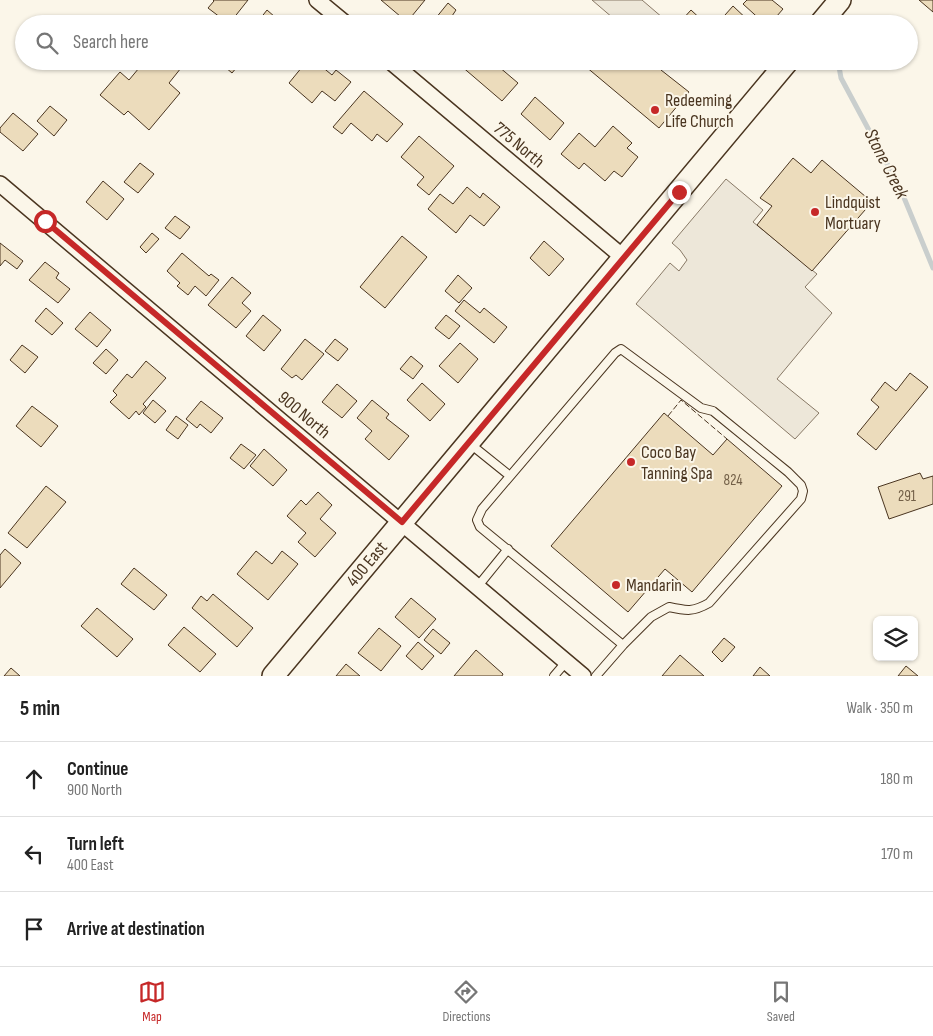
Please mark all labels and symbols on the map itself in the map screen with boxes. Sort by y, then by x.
place label: Redeeming Life Church [665,90,734,132]
marker: Redeeming Life Church [649,104,661,116]
street label: 775 North [489,118,549,172]
water label: Stone Creek [859,125,914,204]
route end [668,181,691,204]
place label: Lindquist Mortuary [825,192,881,234]
marker: Lindquist Mortuary [809,206,821,218]
route start [34,210,57,233]
street label: 900 North [273,387,335,443]
place label: Coco Bay Tanning Spa [641,442,713,484]
marker: Coco Bay Tanning Spa [625,456,637,468]
house number: 824 [723,471,743,490]
house number: 291 [898,487,917,506]
street label: 400 East [342,537,392,591]
place label: Mandarin [626,575,682,596]
marker: Mandarin [610,579,622,591]

